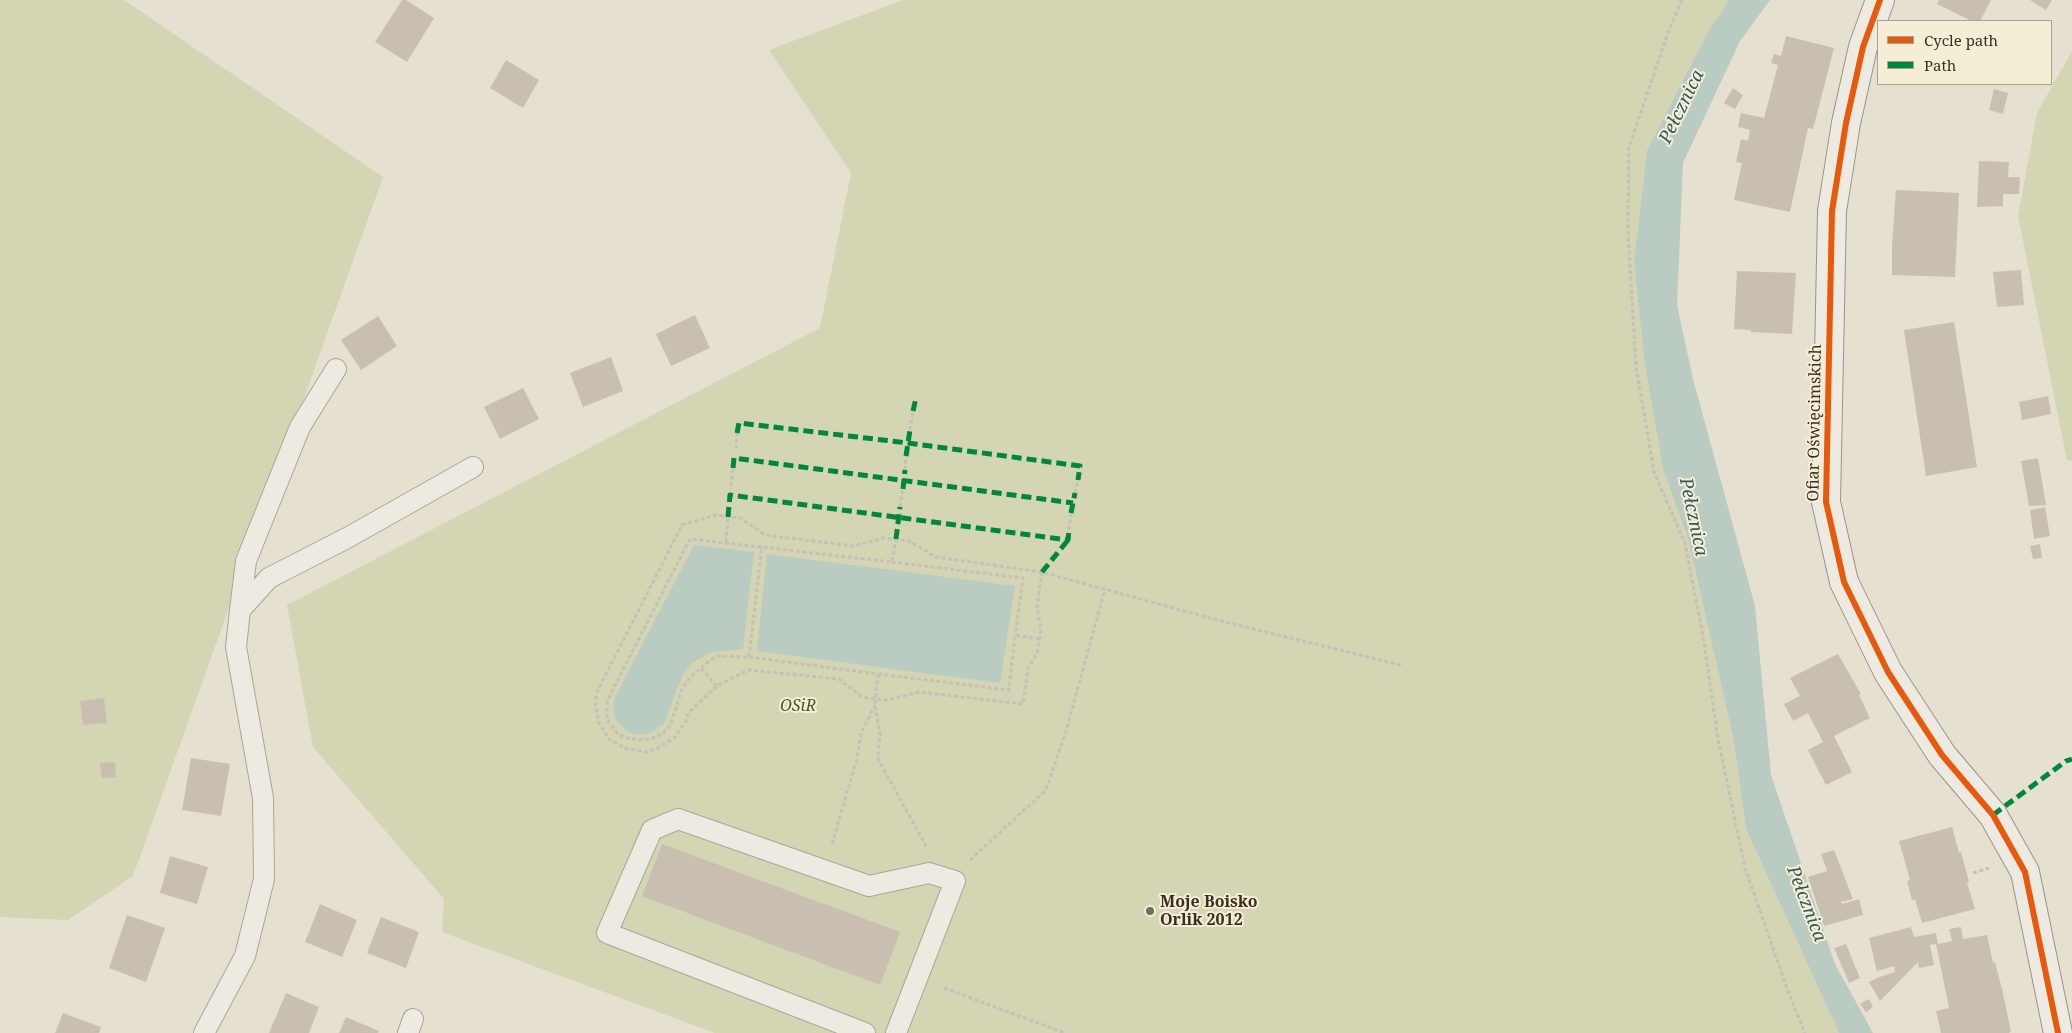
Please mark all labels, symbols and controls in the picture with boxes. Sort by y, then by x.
legend [1877,20,2052,85]
text: Cycle path [1924,30,1998,50]
text: Path [1924,55,1956,75]
water label: Pełcznica [1655,67,1709,147]
street label: Ofiar Oświęcimskich [1804,344,1826,502]
water label: Pełcznica [1674,476,1712,558]
park label: OSiR [780,696,816,716]
water label: Pełcznica [1782,863,1830,945]
place label: Moje Boisko Orlik 2012 [1160,892,1257,930]
marker: Moje Boisko Orlik 2012 [1144,905,1156,917]

